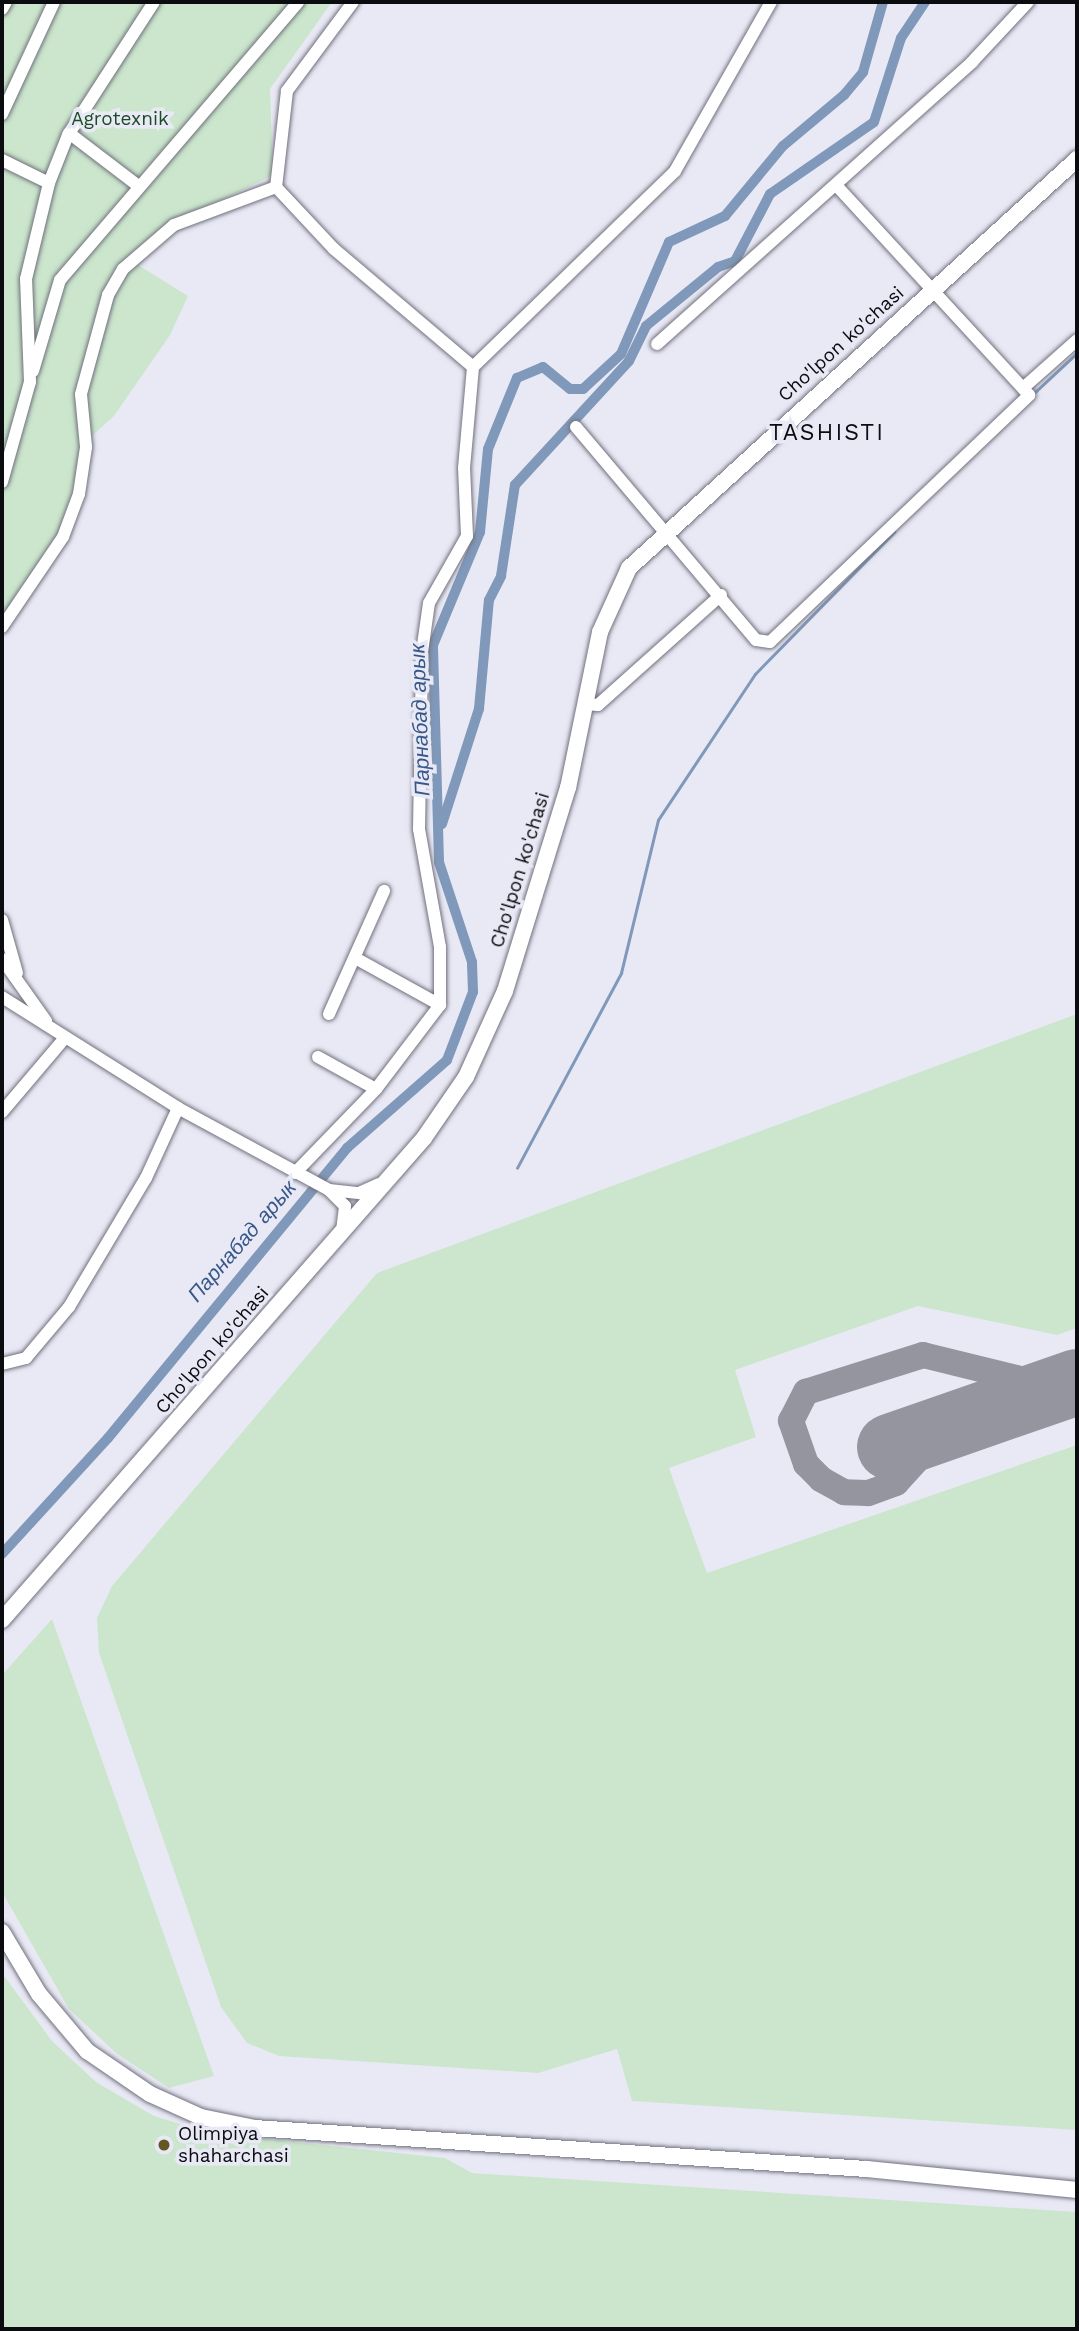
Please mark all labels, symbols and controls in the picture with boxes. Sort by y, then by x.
park label: Agrotexnik [71,108,169,130]
street label: Cho'lpon ko'chasi [773,282,909,406]
district label: TASHISTI [770,419,884,447]
water label: Парнабад арык [405,643,435,797]
street label: Cho'lpon ko'chasi [486,789,554,951]
water label: Парнабад арык [182,1175,302,1307]
street label: Cho'lpon ko'chasi [150,1282,274,1418]
place label: Olimpiya shaharchasi [178,2123,289,2167]
marker: Olimpiya shaharchasi [156,2137,172,2153]

